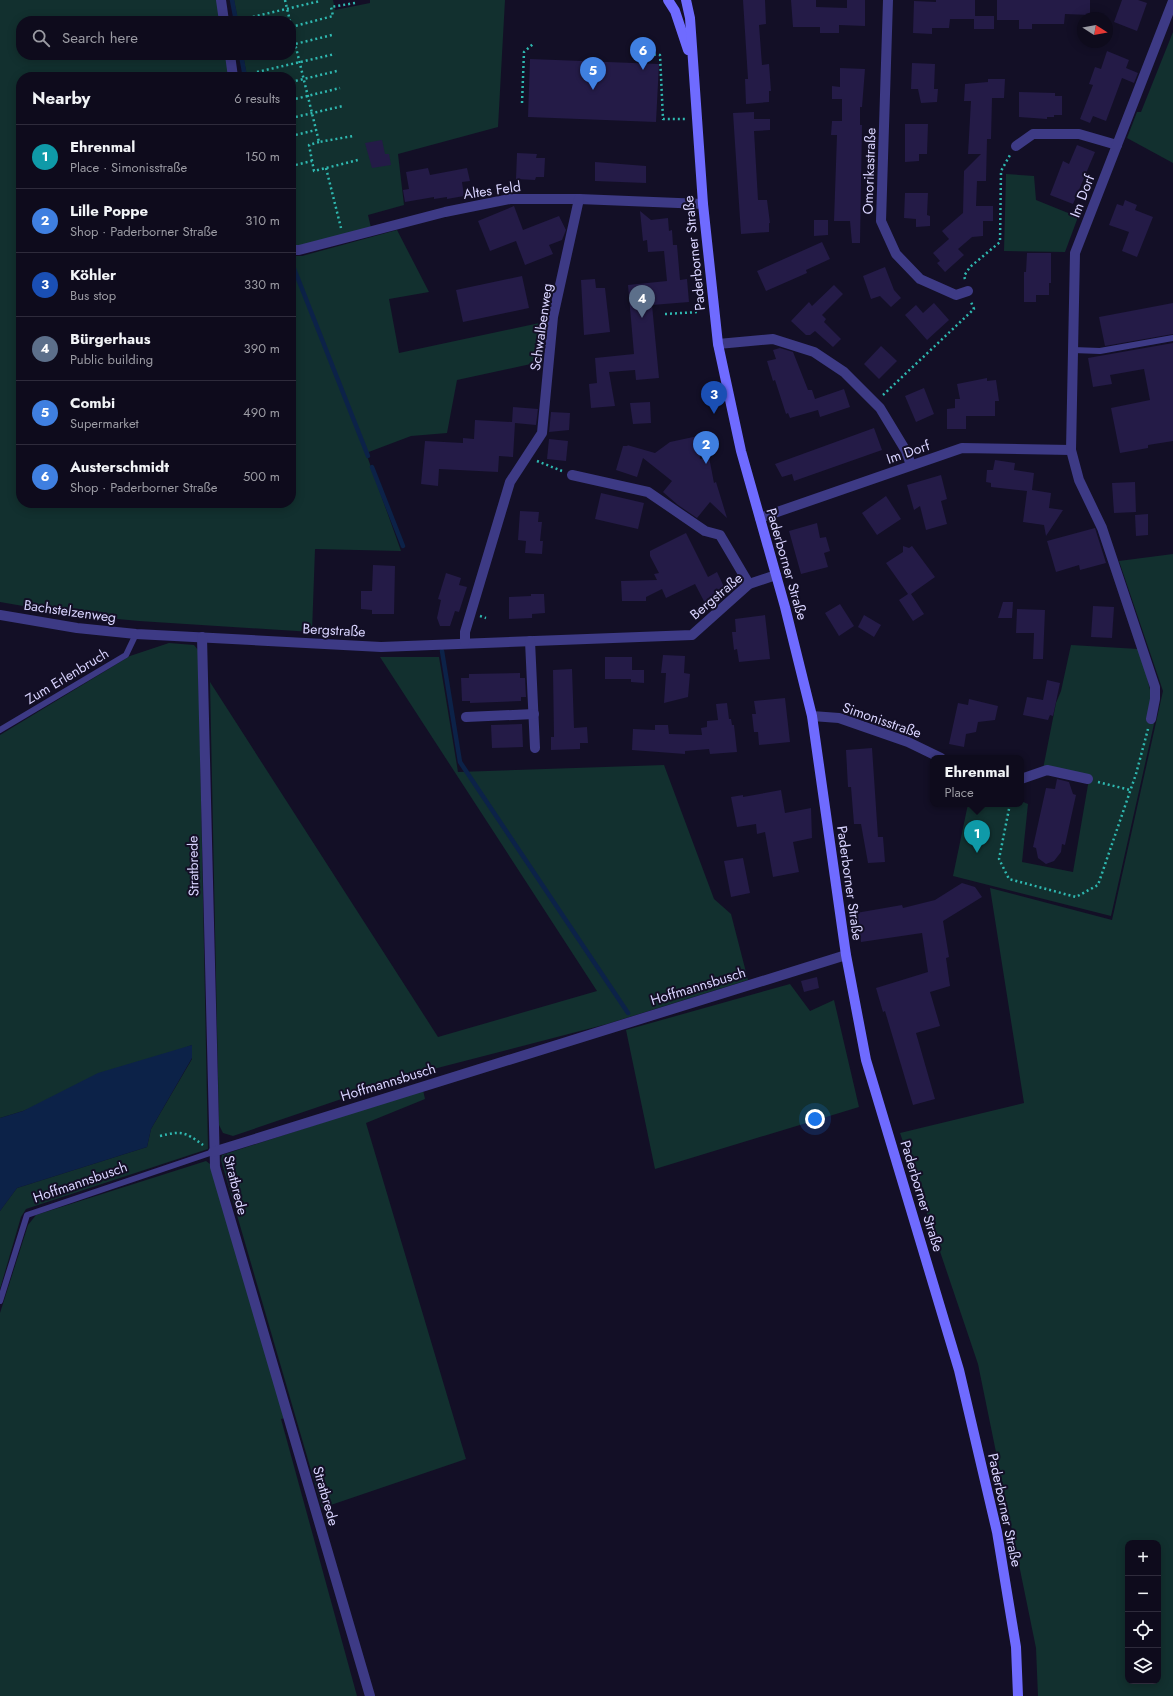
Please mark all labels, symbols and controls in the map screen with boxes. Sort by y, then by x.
north arrow [1077,12,1113,48]
search box [16,16,296,60]
icon: search [30,27,52,49]
text: Search here [62,27,138,49]
pin: 6 [630,37,656,70]
pin: 5 [580,57,606,90]
text: Nearby [32,86,90,110]
text: 6 results [234,89,280,108]
street label: Omorikastraße [857,127,881,215]
text: Ehrenmal [70,136,135,158]
text: 1 [42,147,48,166]
text: 150 m [245,147,280,166]
text: Place · Simonisstraße [70,158,187,177]
street label: Im Dorf [1065,171,1100,220]
street label: Altes Feld [462,176,522,204]
street label: Paderborner Straße [678,194,710,312]
text: Lille Poppe [70,200,148,222]
text: 2 [41,211,49,230]
text: 310 m [245,211,280,230]
text: Shop · Paderborner Straße [70,222,218,241]
text: Köhler [70,264,116,286]
text: 3 [41,275,49,294]
text: 330 m [244,275,280,294]
street label: Schwalbenweg [525,282,557,372]
pin: 4 [629,285,655,318]
text: Bus stop [70,286,116,305]
text: Bürgerhaus [70,328,151,350]
text: 4 [40,339,50,358]
text: 390 m [244,339,280,358]
text: Public building [70,350,153,369]
pin: 3 [701,381,727,414]
text: Combi [70,392,115,414]
text: 5 [41,403,49,422]
text: 490 m [243,403,280,422]
text: Supermarket [70,414,139,433]
pin: 2 [693,431,719,464]
street label: Im Dorf [884,435,933,469]
text: Austerschmidt [70,456,169,478]
text: 6 [41,467,49,486]
text: 500 m [243,467,280,486]
text: Shop · Paderborner Straße [70,478,218,497]
street label: Paderborner Straße [761,506,813,622]
street label: Bergstraße [685,568,747,624]
street label: Bachstelzenweg [22,595,118,627]
street label: Bergstraße [302,618,366,642]
street label: Zum Erlenbruch [22,643,112,709]
street label: Simonisstraße [840,697,924,743]
popup [930,755,1024,807]
text: Ehrenmal [944,761,1010,783]
text: Place [944,783,974,802]
pin: 1 [964,820,990,853]
street label: Paderborner Straße [832,824,868,942]
street label: Stratbrede [182,835,204,897]
street label: Hoffmannsbusch [648,962,748,1010]
street label: Hoffmannsbusch [338,1058,438,1106]
your location [805,1109,825,1129]
street label: Paderborner Straße [896,1138,948,1254]
street label: Stratbrede [219,1153,253,1217]
street label: Hoffmannsbusch [30,1156,130,1208]
street label: Paderborner Straße [983,1451,1027,1569]
street label: Stratbrede [308,1464,344,1528]
map controls [1125,1540,1161,1684]
button: + [1125,1540,1161,1576]
button: − [1125,1576,1161,1612]
button: locate [1125,1612,1161,1648]
button: layers [1125,1648,1161,1684]

